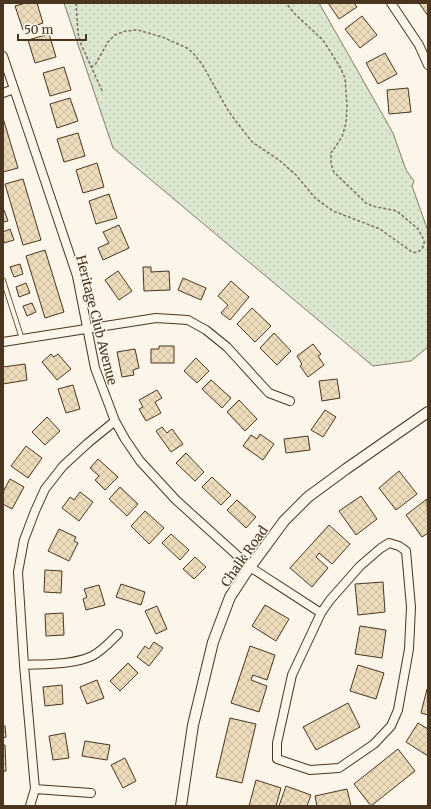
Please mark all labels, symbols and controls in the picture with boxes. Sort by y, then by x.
scale bar [18,16,86,42]
text: 50 m [24,22,53,37]
street label: Heritage Club Avenue [72,253,121,387]
street label: Chalk Road [217,522,272,590]

